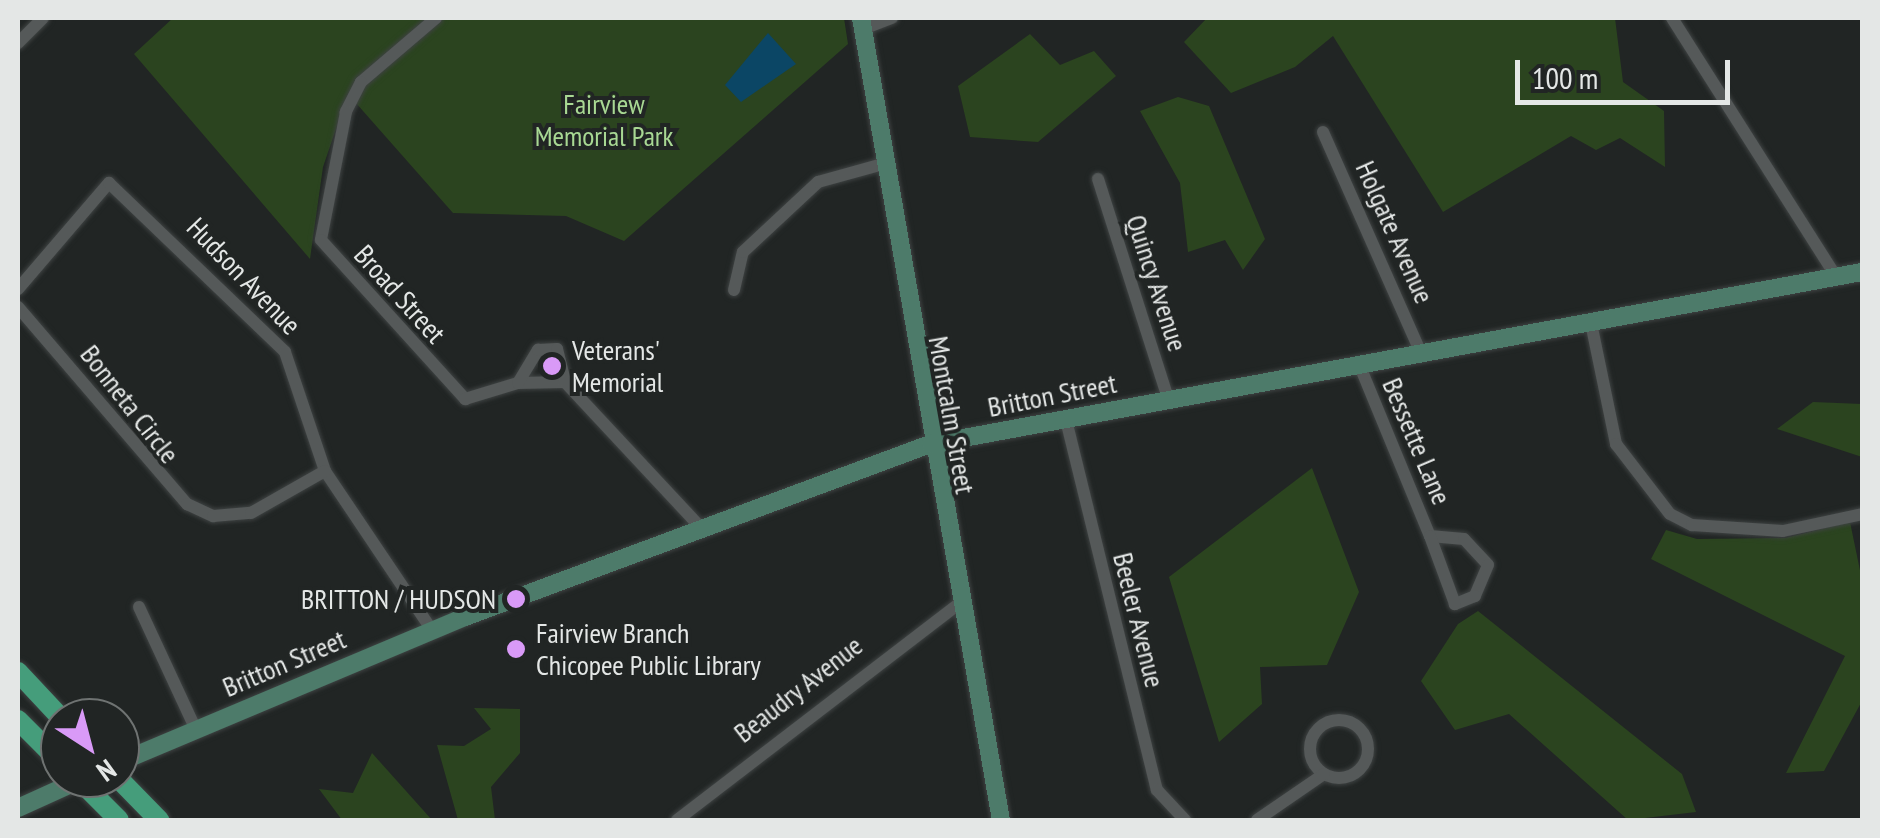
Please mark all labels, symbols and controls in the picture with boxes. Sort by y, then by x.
scale bar [1520,40,1735,102]
text: 100 m [1532,58,1598,97]
park label: Fairview Memorial Park [535,87,673,153]
street label: Holgate Avenue [1349,155,1441,309]
street label: Hudson Avenue [180,210,308,342]
street label: Quincy Avenue [1119,210,1195,356]
street label: Broad Street [347,238,453,350]
place label: Veterans' Memorial [572,333,663,399]
street label: Montcalm Street [922,334,982,496]
street label: Bonneta Circle [73,338,187,470]
marker: Veterans' Memorial [541,355,563,377]
street label: Britton Street [985,366,1119,424]
street label: Bessette Lane [1375,373,1459,509]
street label: Beeler Avenue [1106,549,1172,691]
place label: BRITTON / HUDSON [301,582,496,616]
marker: BRITTON / HUDSON [505,588,527,610]
place label: Fairview Branch Chicopee Public Library [536,616,761,682]
street label: Britton Street [217,622,351,704]
street label: Beaudry Avenue [727,628,869,750]
marker: Fairview Branch Chicopee Public Library [505,638,527,660]
north arrow [40,698,140,798]
text: N [90,752,124,790]

